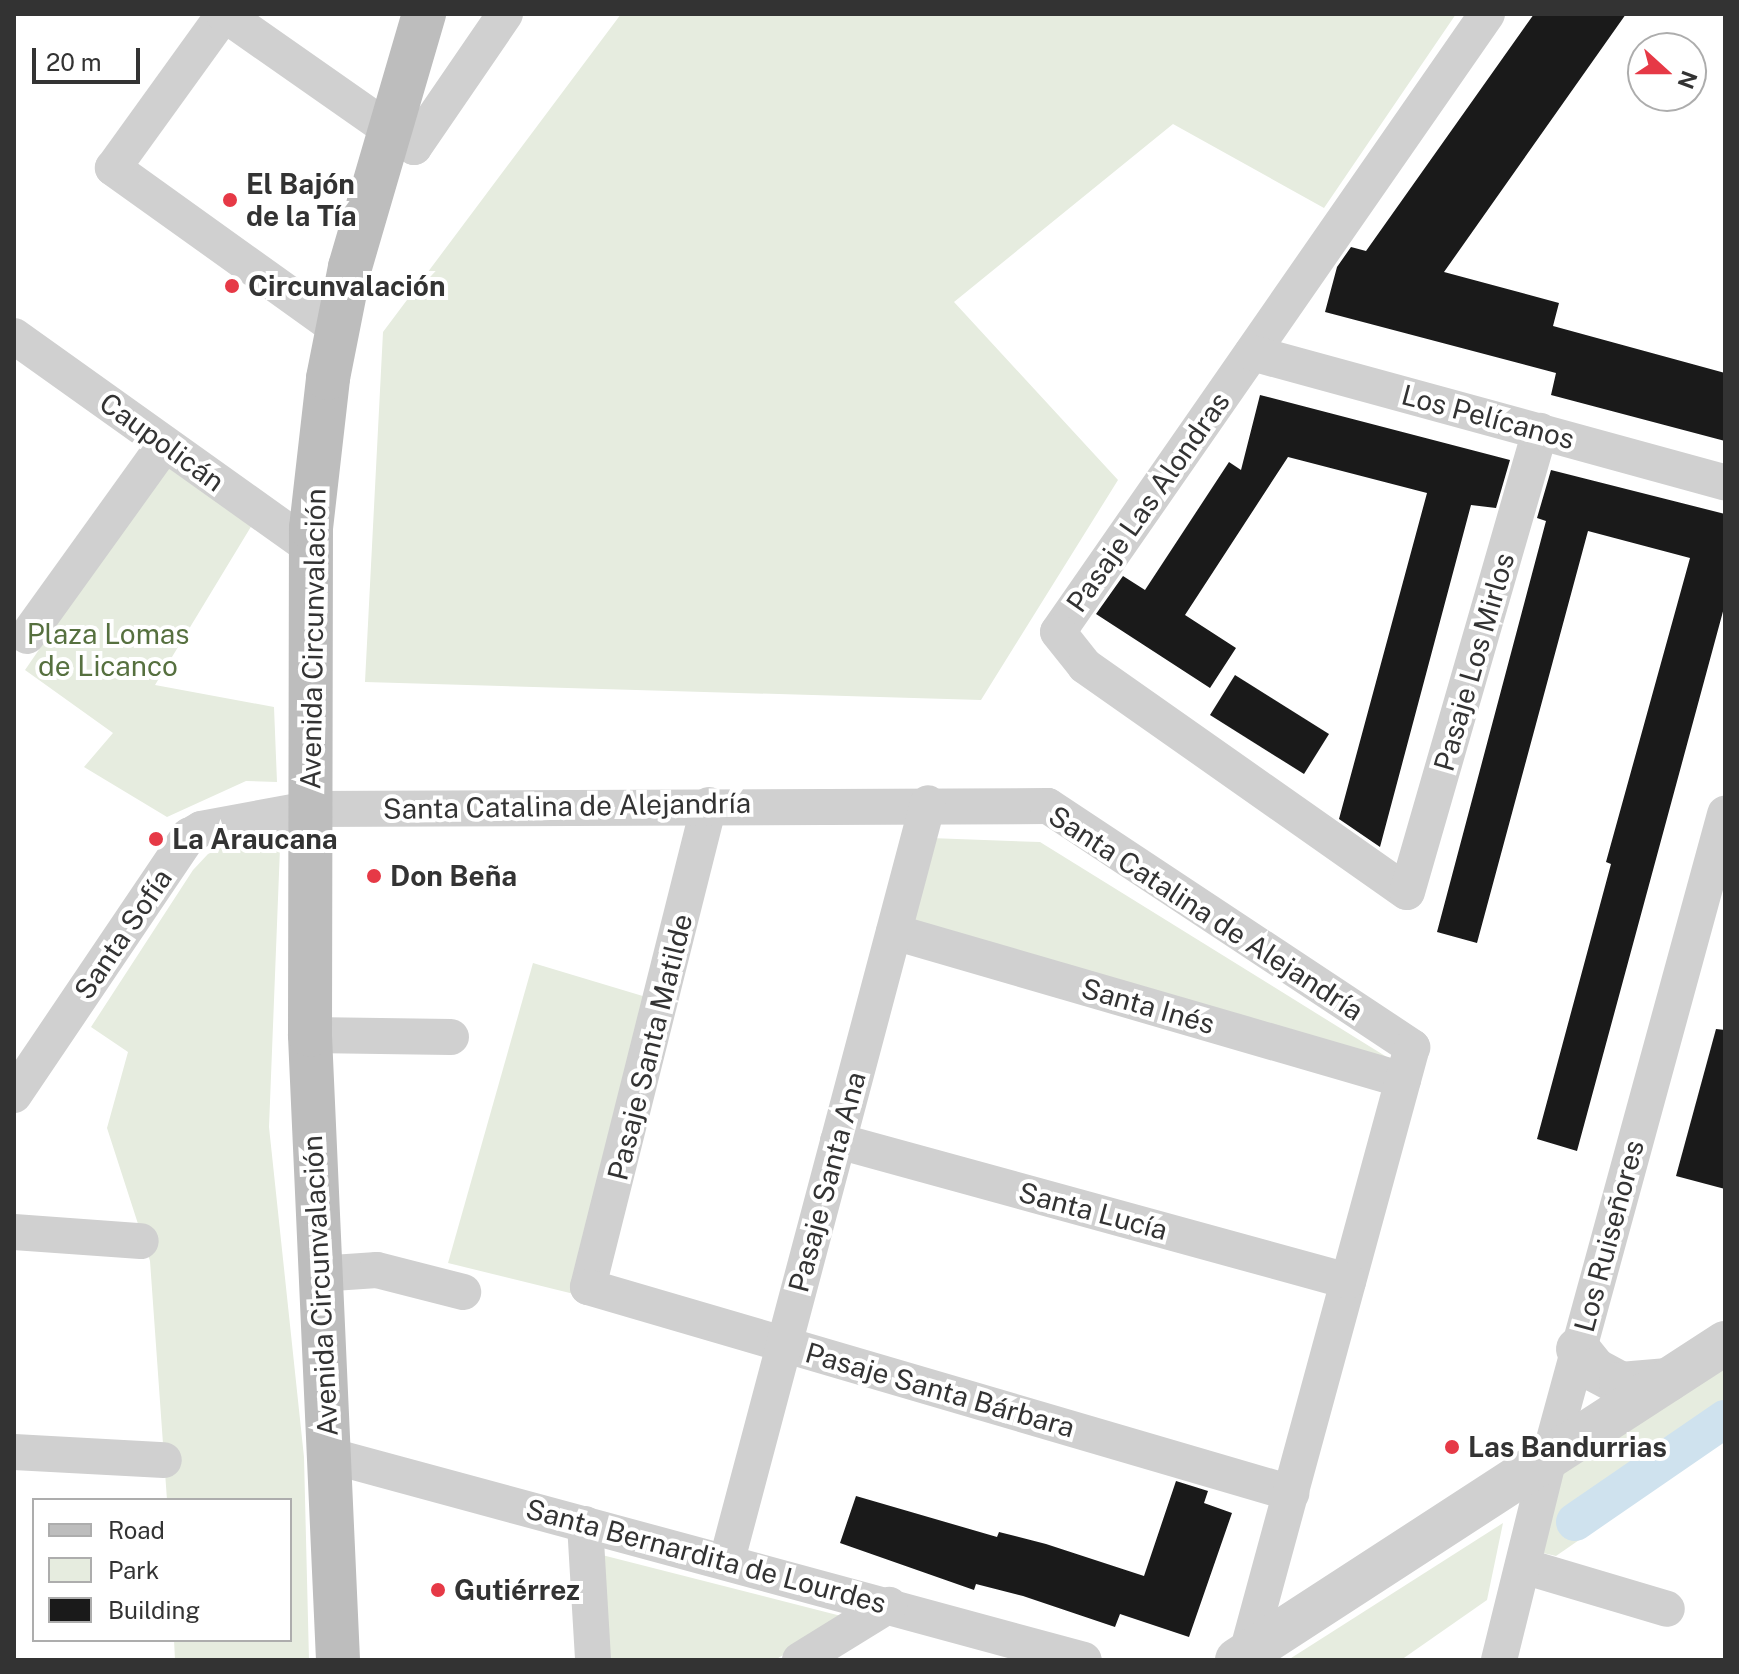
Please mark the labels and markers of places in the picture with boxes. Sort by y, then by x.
place label: El Bajón de la Tía [246,167,357,233]
marker: El Bajón de la Tía [221,191,239,209]
place label: Circunvalación [248,269,445,303]
marker: Circunvalación [223,277,241,295]
place label: La Araucana [172,822,338,856]
marker: La Araucana [147,830,165,848]
place label: Don Beña [390,859,517,893]
marker: Don Beña [365,867,383,885]
place label: Las Bandurrias [1468,1430,1667,1464]
marker: Las Bandurrias [1443,1438,1461,1456]
place label: Gutiérrez [454,1573,580,1607]
marker: Gutiérrez [429,1581,447,1599]

